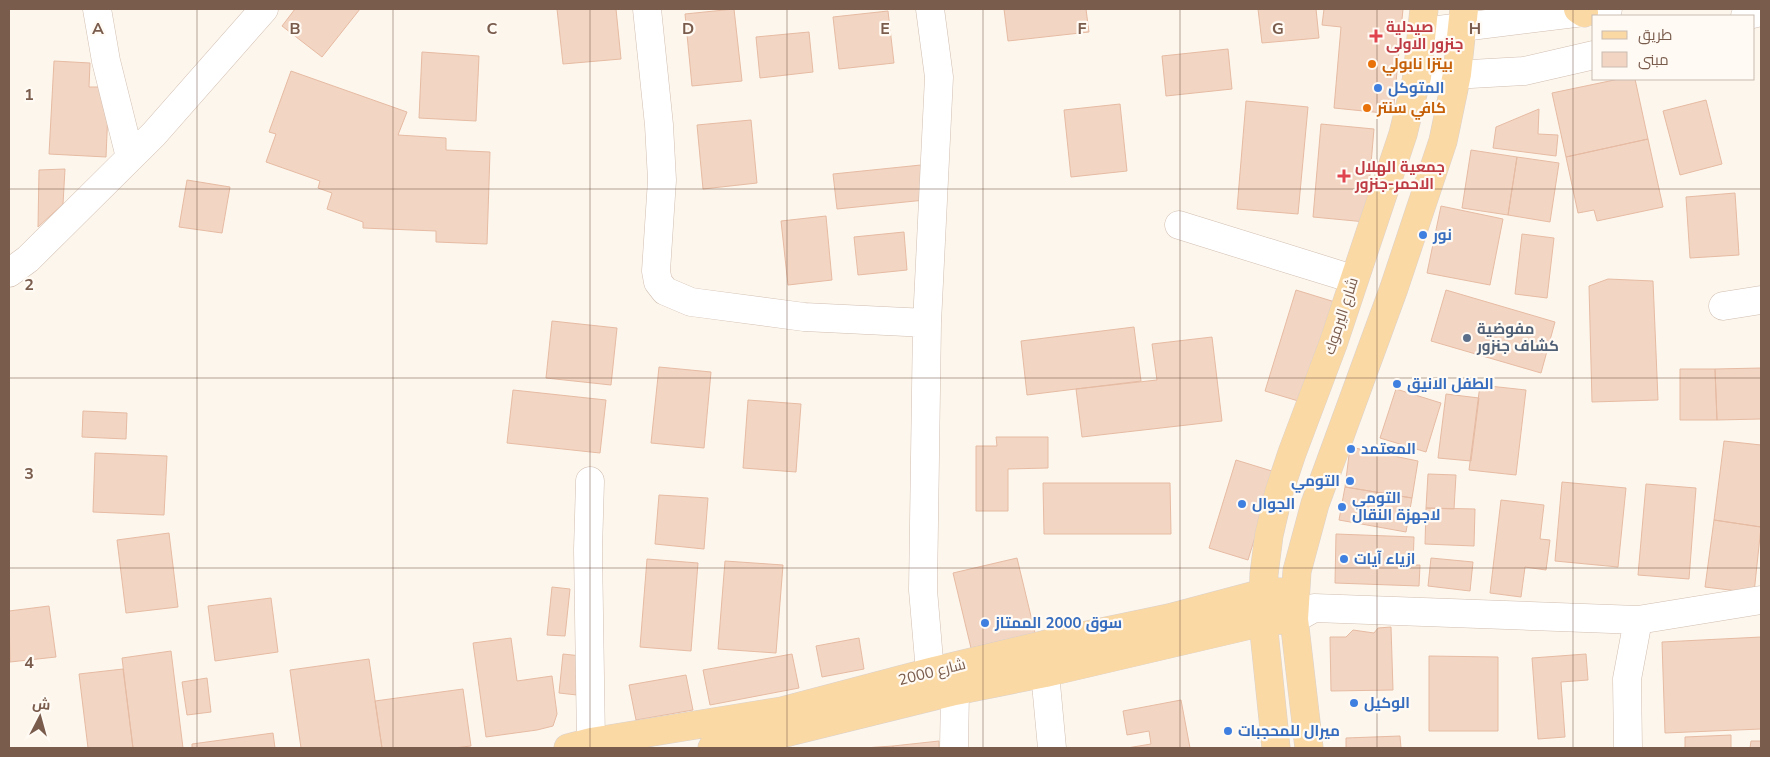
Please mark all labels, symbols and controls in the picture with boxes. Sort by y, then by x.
legend [1592,15,1755,80]
place label: صيدلية جنزور الاولى [1386,17,1463,54]
text: A [92,18,104,40]
text: B [289,18,301,40]
text: C [487,18,498,40]
text: D [682,18,694,40]
text: E [880,18,890,40]
text: F [1078,18,1087,40]
text: G [1272,18,1284,40]
text: H [1469,18,1481,40]
text: طريق [1638,25,1672,45]
marker: صيدلية جنزور الاولى [1370,30,1382,42]
text: مبنى [1638,50,1669,70]
place label: بيتزا نابولي [1382,54,1453,76]
marker: بيتزا نابولي [1366,58,1378,70]
place label: المتوكل [1388,78,1444,98]
marker: المتوكل [1372,82,1384,94]
text: 1 [24,84,34,106]
place label: كافي سنتر [1376,98,1446,120]
marker: كافي سنتر [1361,102,1373,114]
place label: جمعية الهلال الاحمر-جنزور [1354,157,1445,194]
marker: جمعية الهلال الاحمر-جنزور [1337,169,1351,183]
place label: نور [1432,225,1452,245]
marker: نور [1417,229,1429,241]
text: 2 [24,274,34,296]
street label: شارع اليرموك [1319,275,1364,357]
place label: مفوضية كشاف جنزور [1476,319,1559,356]
marker: مفوضية كشاف جنزور [1461,332,1473,344]
place label: الطفل الانيق [1407,374,1494,394]
marker: الطفل الانيق [1391,378,1403,390]
place label: المعتمد [1361,439,1416,459]
marker: المعتمد [1345,443,1357,455]
text: 3 [24,463,34,485]
place label: التومي [1291,471,1340,493]
marker: التومي [1344,475,1356,487]
place label: التومي لاجهزة النقال [1352,488,1440,525]
place label: الجوال [1252,494,1295,514]
marker: الجوال [1236,498,1248,510]
marker: التومي لاجهزة النقال [1336,501,1348,513]
place label: ازياء آيات [1354,549,1416,569]
marker: ازياء آيات [1338,553,1350,565]
place label: سوق 2000 الممتاز [994,613,1122,633]
marker: سوق 2000 الممتاز [979,617,991,629]
text: 4 [24,652,34,674]
street label: شارع 2000 [896,654,968,691]
north arrow [15,692,65,742]
place label: الوكيل [1364,693,1410,713]
text: ش [31,694,51,715]
marker: الوكيل [1348,697,1360,709]
place label: ميرال للمحجبات [1238,721,1340,741]
marker: ميرال للمحجبات [1222,725,1234,737]

